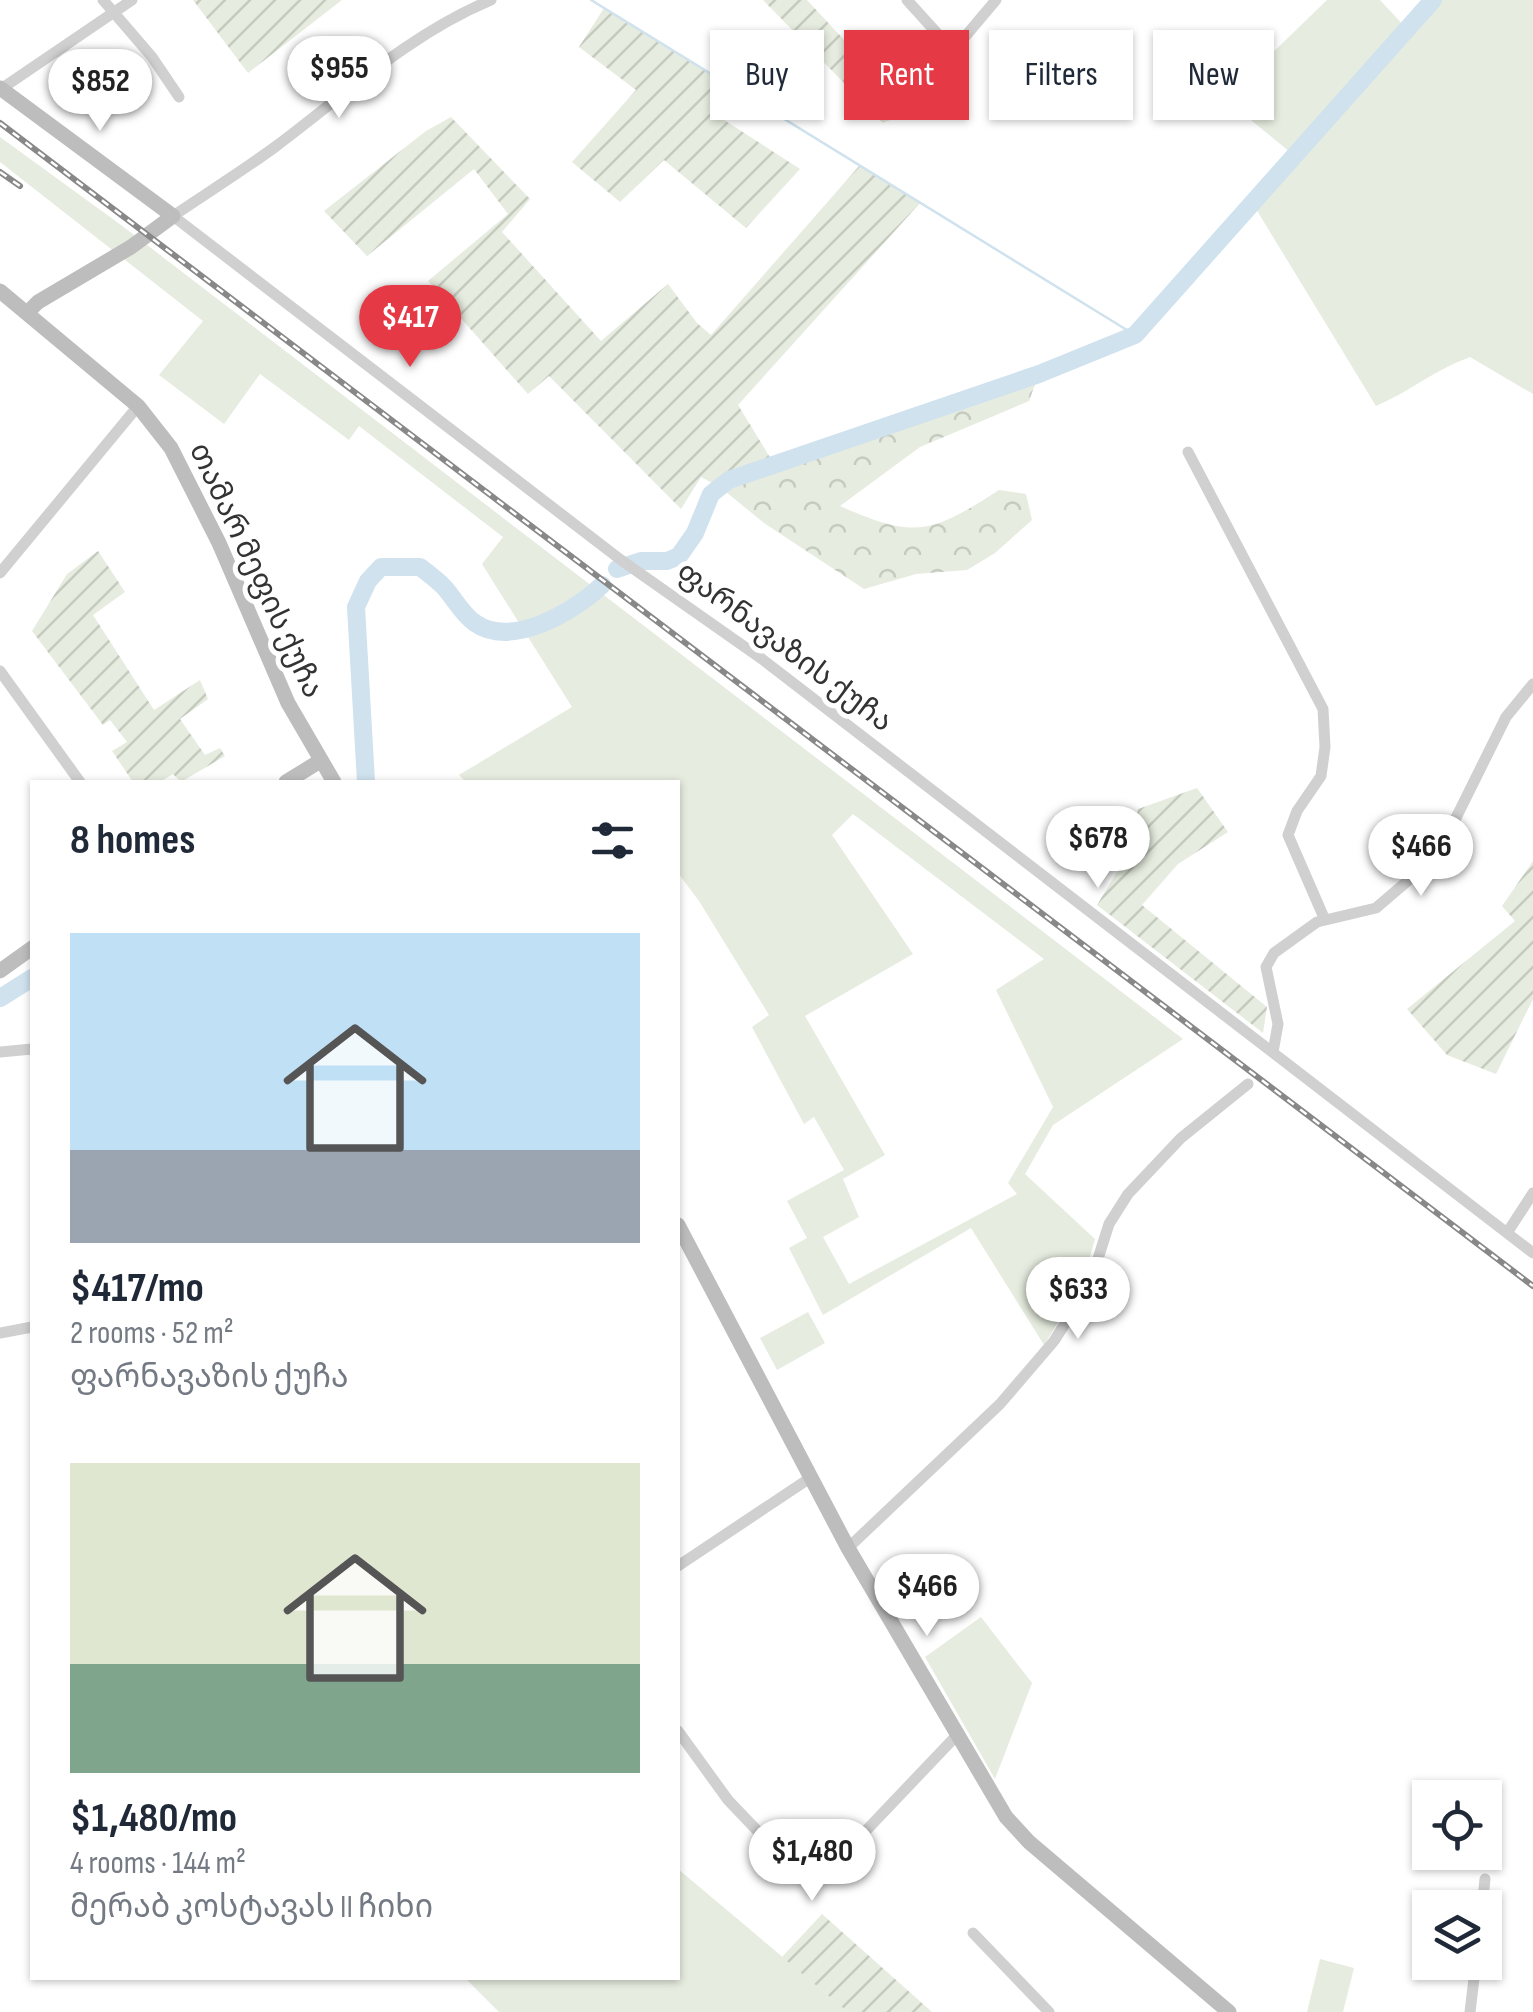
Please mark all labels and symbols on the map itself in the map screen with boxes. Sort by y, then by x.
pin: $955 [280,36,398,121]
pin: $852 [41,49,159,134]
pin: $417 [351,285,469,370]
street label: თამარ მეფის ქუჩა [181,437,331,704]
street label: ფარნავაზის ქუჩა [669,554,900,740]
pin: $678 [1039,806,1157,891]
pin: $466 [1362,814,1480,899]
pin: $633 [1019,1257,1137,1342]
pin: $466 [868,1554,986,1639]
pin: $1,480 [731,1819,893,1904]

